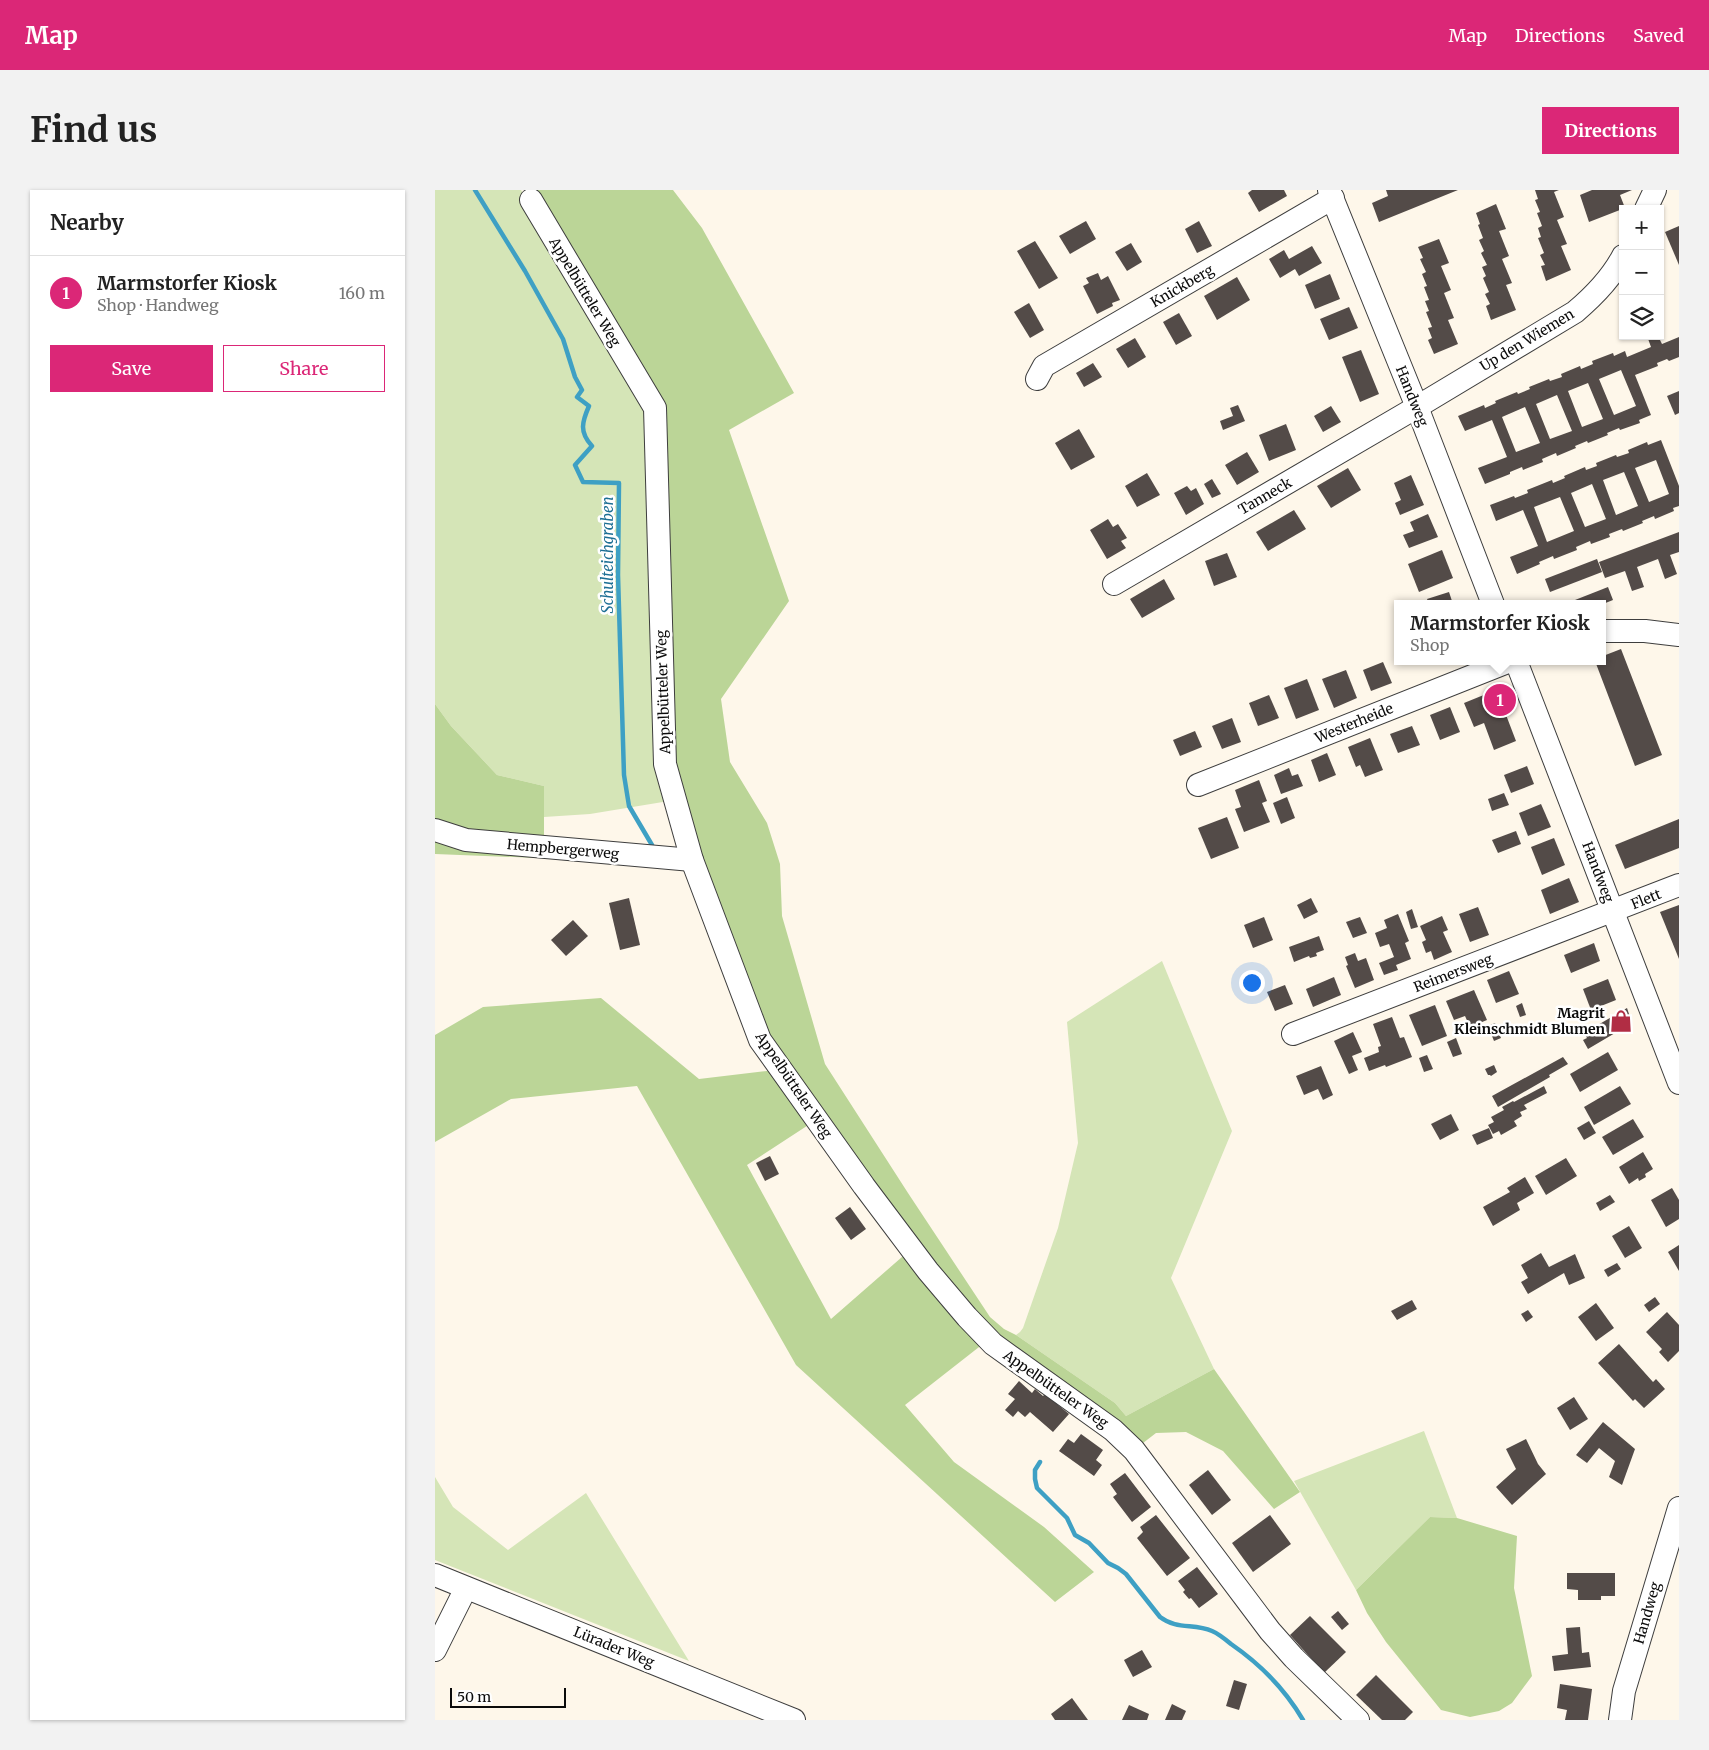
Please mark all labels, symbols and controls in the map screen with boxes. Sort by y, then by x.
text: Map [25,20,78,51]
text: Map [1449,24,1487,47]
text: Directions [1515,24,1605,47]
text: Saved [1633,24,1684,47]
button: Directions [1542,107,1679,154]
text: Find us [30,108,157,152]
map controls [1619,205,1664,340]
button: + [1619,205,1664,250]
text: Nearby [50,209,124,236]
street label: Appelbütteler Weg [545,233,625,350]
button: − [1619,250,1664,295]
street label: Knickberg [1147,260,1217,311]
text: Marmstorfer Kiosk [97,271,277,295]
text: 1 [62,283,70,303]
text: 160 m [339,283,385,303]
text: Shop · Handweg [97,295,219,315]
button: layers [1619,295,1664,340]
street label: Up den Wiemen [1477,305,1577,375]
button: Save [50,345,213,392]
button: Share [223,345,385,392]
street label: Handweg [1392,363,1433,429]
street label: Tanneck [1235,473,1295,519]
water label: Schulteichgraben [598,497,617,613]
popup [1394,600,1606,665]
text: Marmstorfer Kiosk [1410,611,1590,635]
street label: Appelbütteler Weg [652,629,674,755]
text: Shop [1410,635,1449,655]
pin: 1 [1484,681,1516,719]
street label: Westerheide [1311,699,1396,747]
street label: Hempbergerweg [506,835,620,863]
street label: Handweg [1578,839,1618,906]
street label: Flett [1628,885,1664,913]
street label: Reimersweg [1411,950,1496,996]
your location [1239,970,1265,996]
place label: Magrit Kleinschmidt Blumen [1454,1004,1605,1038]
shop icon: Magrit Kleinschmidt Blumen [1608,1008,1634,1034]
street label: Appelbütteler Weg [751,1028,836,1142]
street label: Appelbütteler Weg [999,1345,1112,1432]
street label: Handweg [1630,1579,1665,1646]
street label: Lürader Weg [571,1623,658,1672]
scale bar [450,1685,566,1708]
text: 50 m [457,1688,491,1706]

